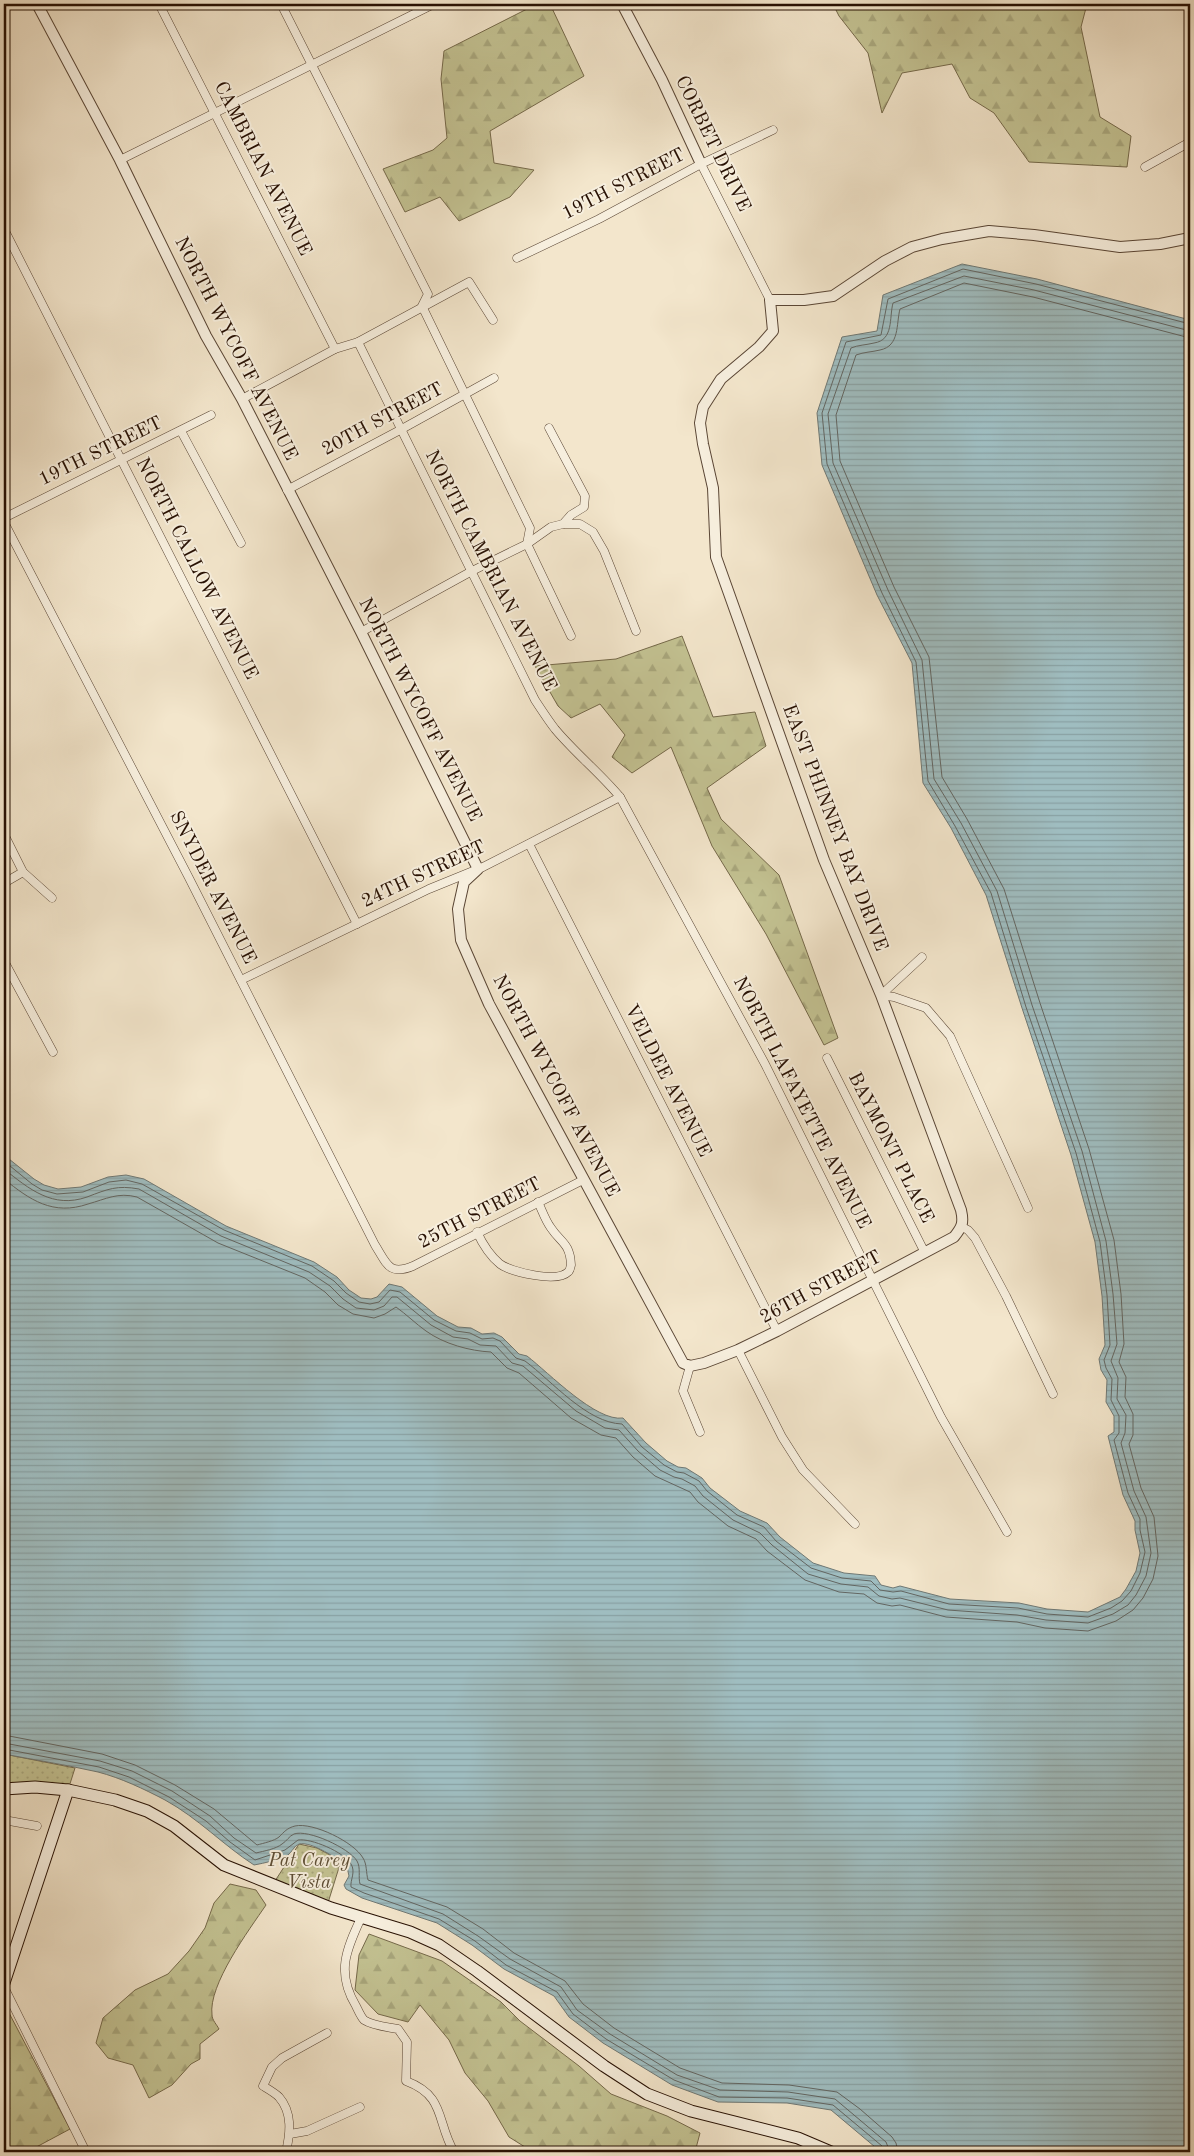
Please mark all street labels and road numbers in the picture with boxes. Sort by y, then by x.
street label: CORBET DRIVE [671,73,753,215]
street label: CAMBRIAN AVENUE [210,79,314,259]
street label: 19TH STREET [560,146,688,224]
street label: NORTH WYCOFF AVENUE [170,234,300,464]
street label: 20TH STREET [319,380,447,460]
street label: 19TH STREET [36,414,166,490]
street label: NORTH CAMBRIAN AVENUE [421,447,559,695]
street label: NORTH CALLOW AVENUE [132,455,260,683]
street label: NORTH WYCOFF AVENUE [354,595,484,825]
street label: EAST PHINNEY BAY DRIVE [778,702,890,954]
street label: SNYDER AVENUE [165,808,259,968]
street label: 24TH STREET [359,838,489,912]
street label: NORTH WYCOFF AVENUE [488,972,622,1200]
street label: NORTH LAFAYETTE AVENUE [729,974,873,1232]
street label: VELDEE AVENUE [620,1002,714,1160]
street label: BAYMONT PLACE [844,1070,936,1226]
street label: 25TH STREET [416,1175,544,1253]
street label: 26TH STREET [757,1248,885,1328]

